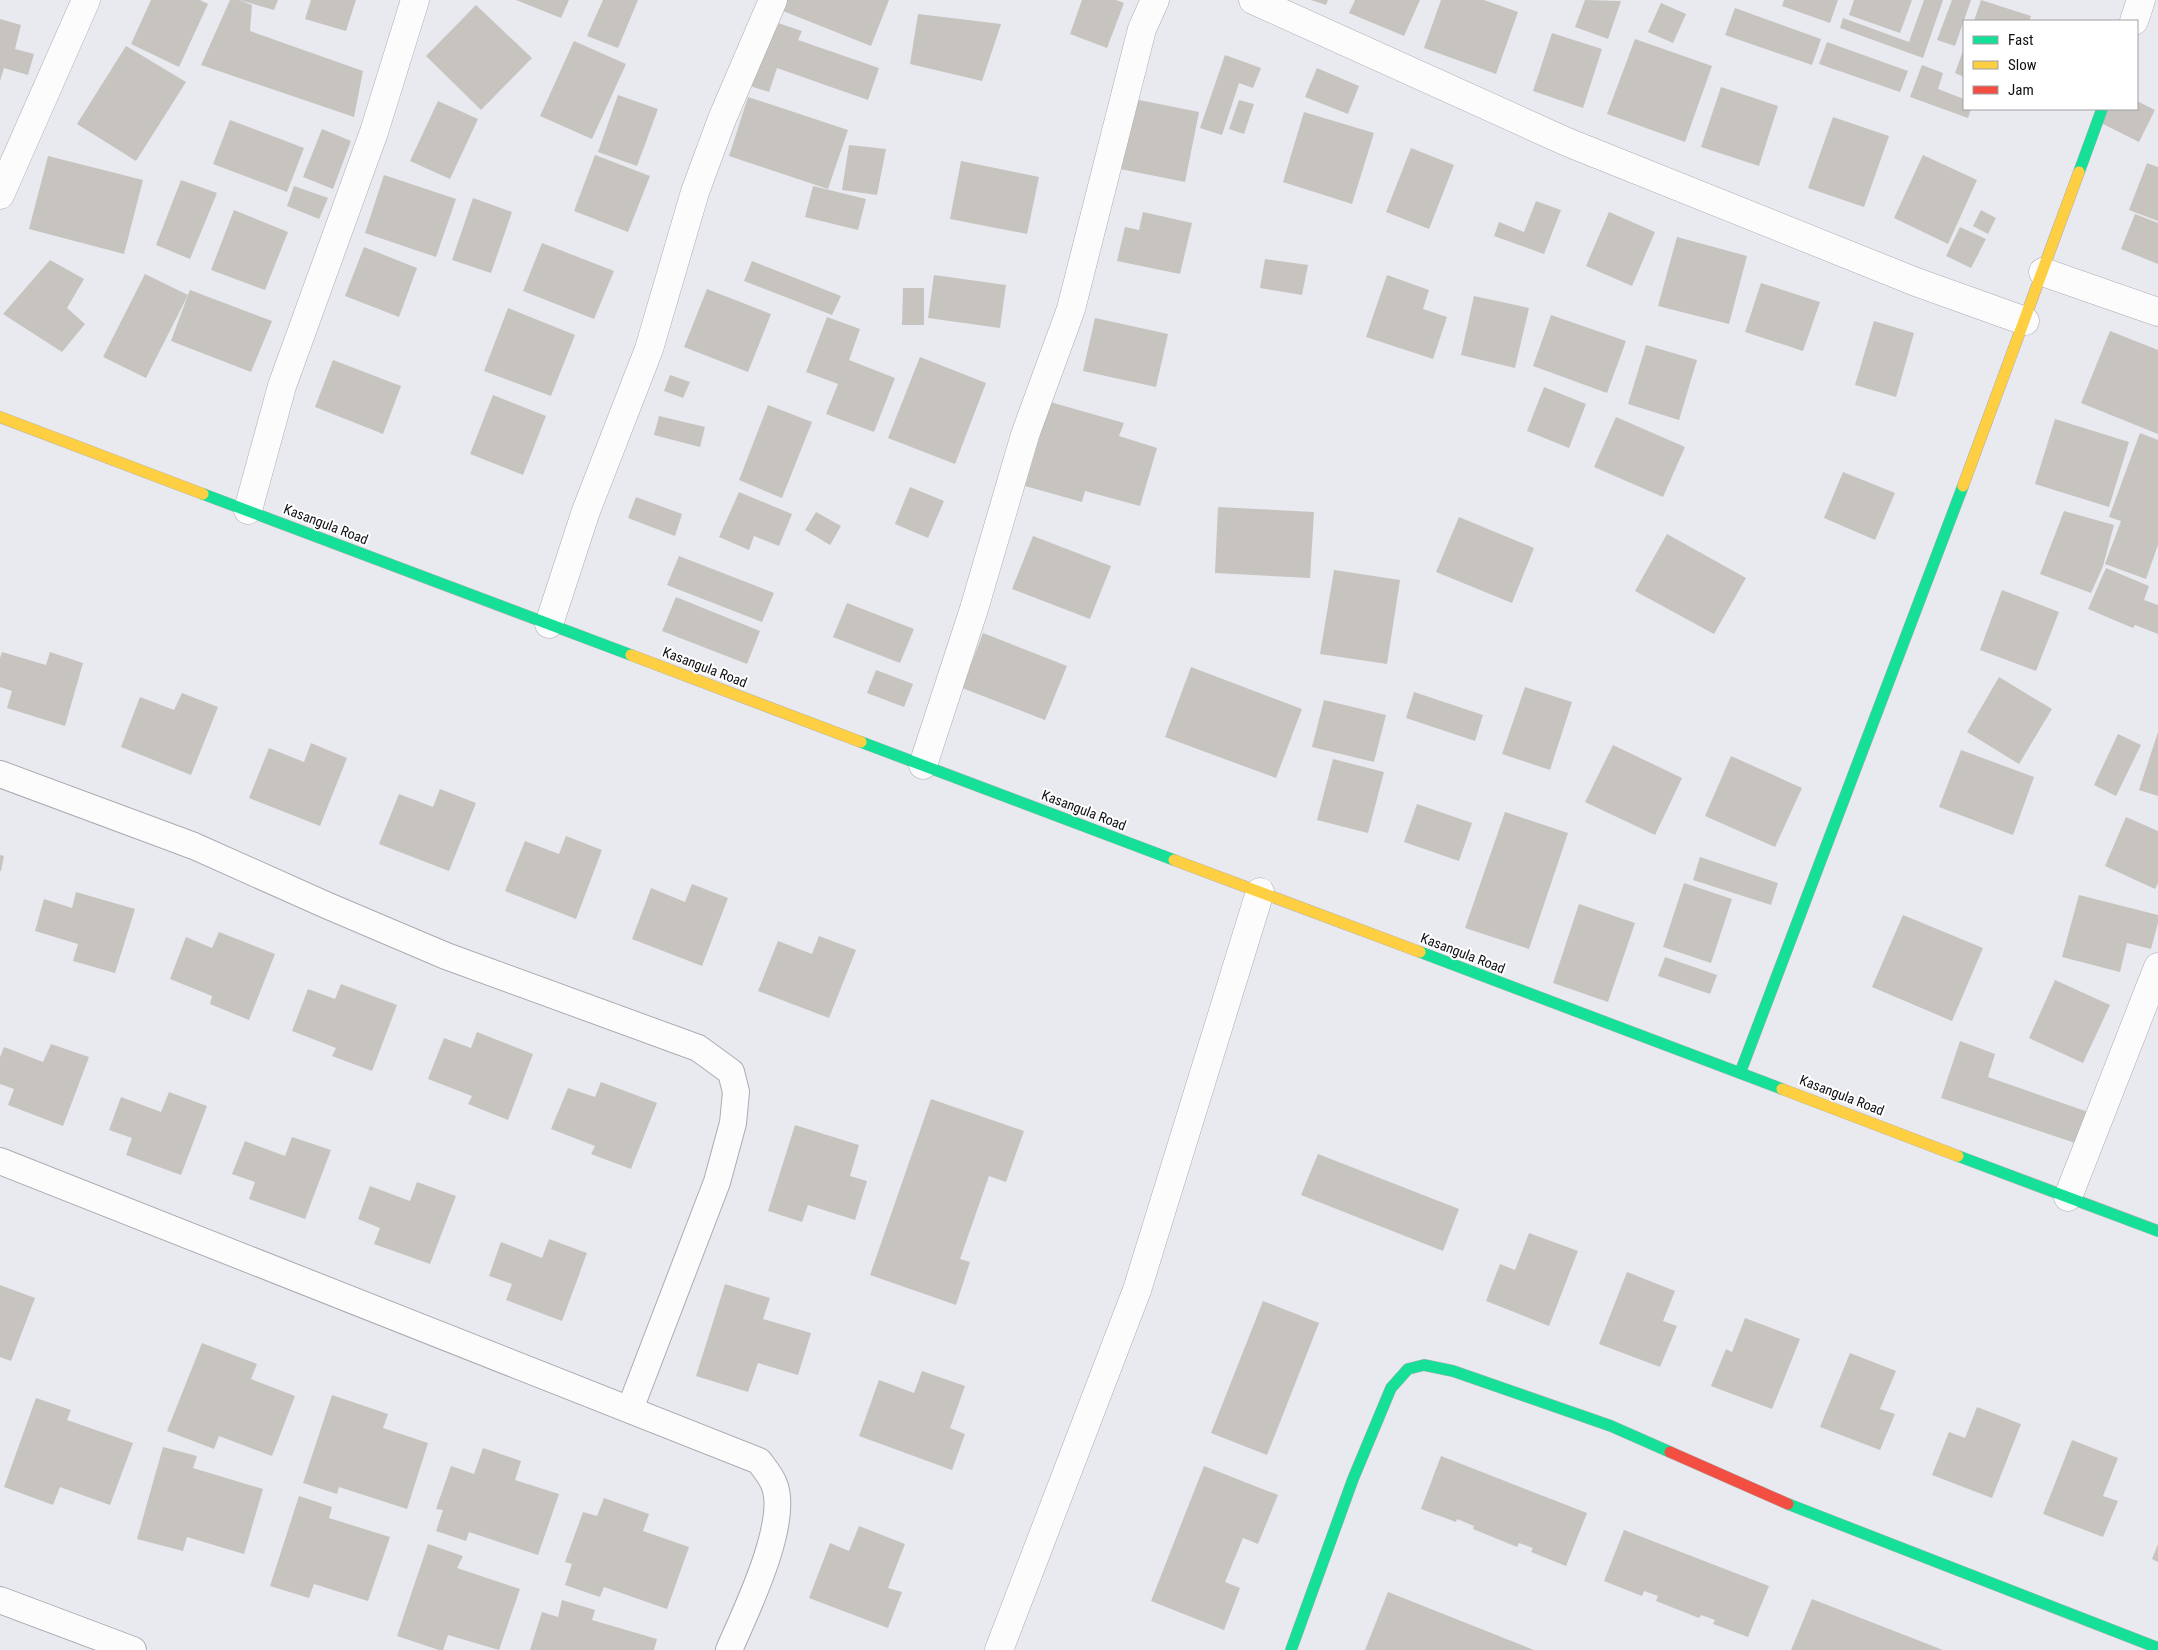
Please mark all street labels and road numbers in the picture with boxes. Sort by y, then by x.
street label: Kasangula Road [282,501,370,547]
street label: Kasangula Road [661,644,749,690]
street label: Kasangula Road [1040,787,1128,833]
street label: Kasangula Road [1419,930,1507,976]
street label: Kasangula Road [1798,1072,1886,1118]

